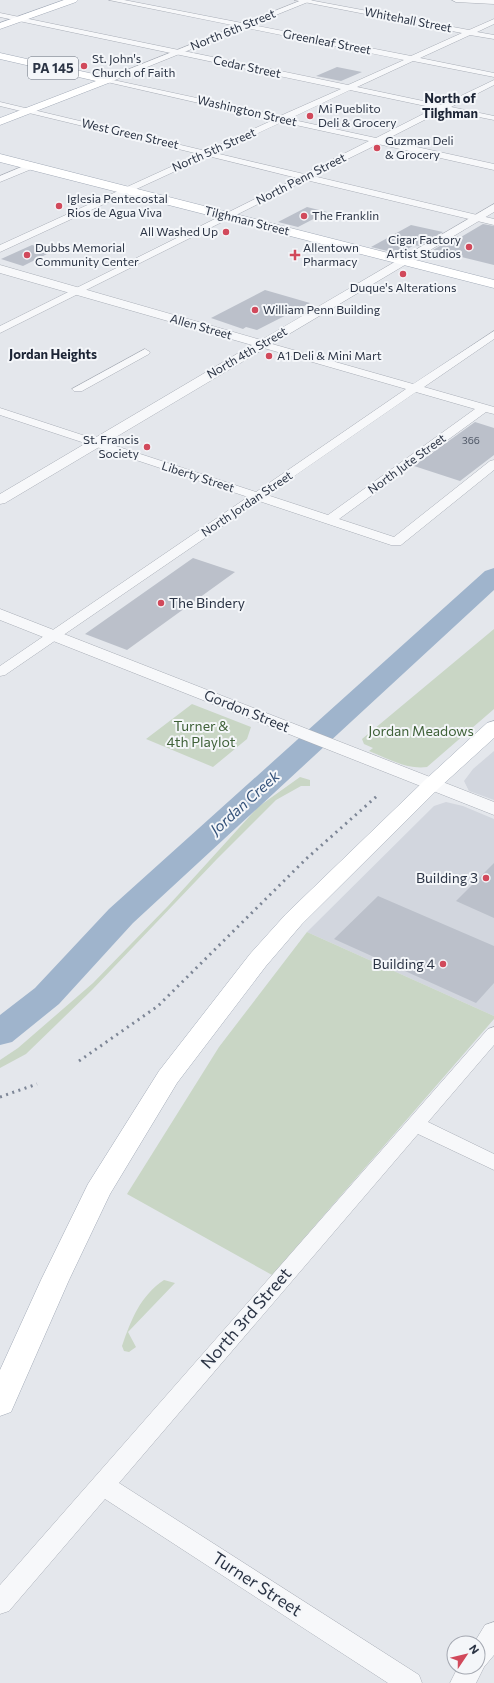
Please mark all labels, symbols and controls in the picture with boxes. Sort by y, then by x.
street label: Whitehall Street [363,4,453,34]
street label: North 6th Street [188,6,277,52]
street label: Greenleaf Street [282,26,373,56]
place label: St. John's Church of Faith [92,51,175,79]
street label: Cedar Street [212,52,282,80]
road number: PA 145 [28,57,78,79]
marker: St. John's Church of Faith [79,61,89,71]
district label: North of Tilghman [422,90,478,121]
street label: Washington Street [196,92,298,128]
place label: Mi Pueblito Deli & Grocery [318,101,397,129]
marker: Mi Pueblito Deli & Grocery [305,111,315,121]
street label: West Green Street [80,115,180,151]
street label: North 5th Street [170,124,258,174]
place label: Guzman Deli & Grocery [385,133,454,161]
marker: Guzman Deli & Grocery [372,143,382,153]
street label: North Penn Street [253,149,348,207]
place label: Iglesia Pentecostal Rios de Agua Viva [67,191,168,219]
marker: Iglesia Pentecostal Rios de Agua Viva [54,201,64,211]
street label: Tilghman Street [203,203,291,237]
place label: The Franklin [312,208,379,222]
marker: The Franklin [299,211,309,221]
place label: All Washed Up [140,224,218,238]
marker: All Washed Up [221,227,231,237]
place label: Cigar Factory Artist Studios [386,232,461,260]
place label: Dubbs Memorial Community Center [35,240,139,268]
place label: Allentown Pharmacy [303,240,359,268]
marker: Cigar Factory Artist Studios [464,242,474,252]
marker: Dubbs Memorial Community Center [22,250,32,260]
marker: Allentown Pharmacy [290,250,300,260]
marker: Duque's Alterations [398,269,408,279]
place label: Duque's Alterations [350,280,456,294]
place label: William Penn Building [263,302,381,316]
marker: William Penn Building [250,305,260,315]
street label: Allen Street [169,311,234,342]
street label: North 4th Street [204,323,289,381]
district label: Jordan Heights [9,346,97,362]
place label: A1 Deli & Mini Mart [277,348,382,362]
marker: A1 Deli & Mini Mart [264,351,274,361]
street label: North Jute Street [365,430,449,497]
place label: St. Francis Society [83,432,139,460]
house number: 366 [462,434,480,446]
marker: St. Francis Society [142,442,152,452]
street label: Liberty Street [160,458,236,494]
street label: North Jordan Street [198,468,295,540]
place label: The Bindery [169,594,245,611]
marker: The Bindery [156,598,166,608]
street label: Gordon Street [202,686,293,736]
park label: Turner & 4th Playlot [166,717,236,750]
park label: Jordan Meadows [368,722,474,739]
water label: Jordan Creek [204,766,283,839]
place label: Building 3 [416,869,478,886]
marker: Building 3 [481,873,491,883]
place label: Building 4 [373,955,436,972]
marker: Building 4 [438,959,448,969]
street label: North 3rd Street [196,1263,295,1373]
street label: Turner Street [209,1547,306,1620]
north arrow [446,1635,486,1675]
text: N [467,1642,482,1656]

